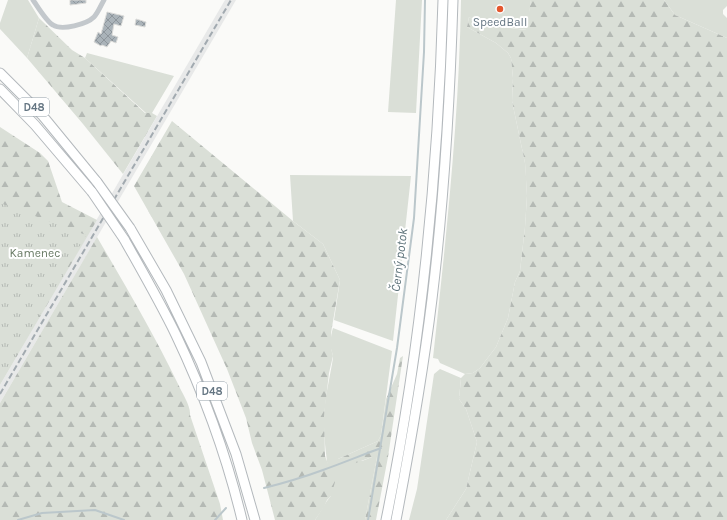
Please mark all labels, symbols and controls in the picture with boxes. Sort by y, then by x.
marker: SpeedBall [495,4,505,14]
place label: SpeedBall [473,15,527,29]
road number: D48 [19,98,49,116]
water label: Černý potok [387,227,410,293]
park label: Kamenec [10,246,60,260]
road number: D48 [197,382,227,400]

